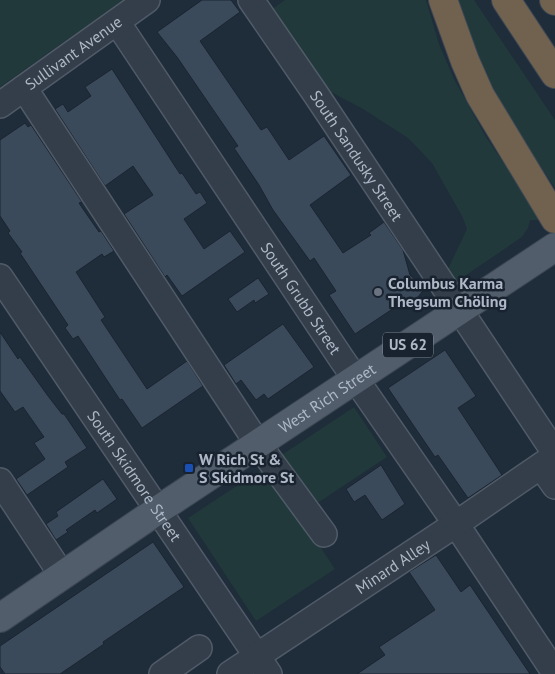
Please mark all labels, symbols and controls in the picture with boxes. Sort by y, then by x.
street label: Sullivant Avenue [21,11,126,94]
street label: South Sandusky Street [306,86,408,225]
street label: South Grubb Street [257,238,346,359]
place label: Columbus Karma Thegsum Chöling [388,273,507,311]
marker: Columbus Karma Thegsum Chöling [372,286,384,298]
road number: US 62 [383,332,433,358]
street label: West Rich Street [275,358,380,437]
street label: South Skidmore Street [83,406,186,545]
place label: W Rich St & S Skidmore St [199,449,295,487]
marker: W Rich St & S Skidmore St [183,462,195,474]
street label: Minard Alley [351,534,434,598]

